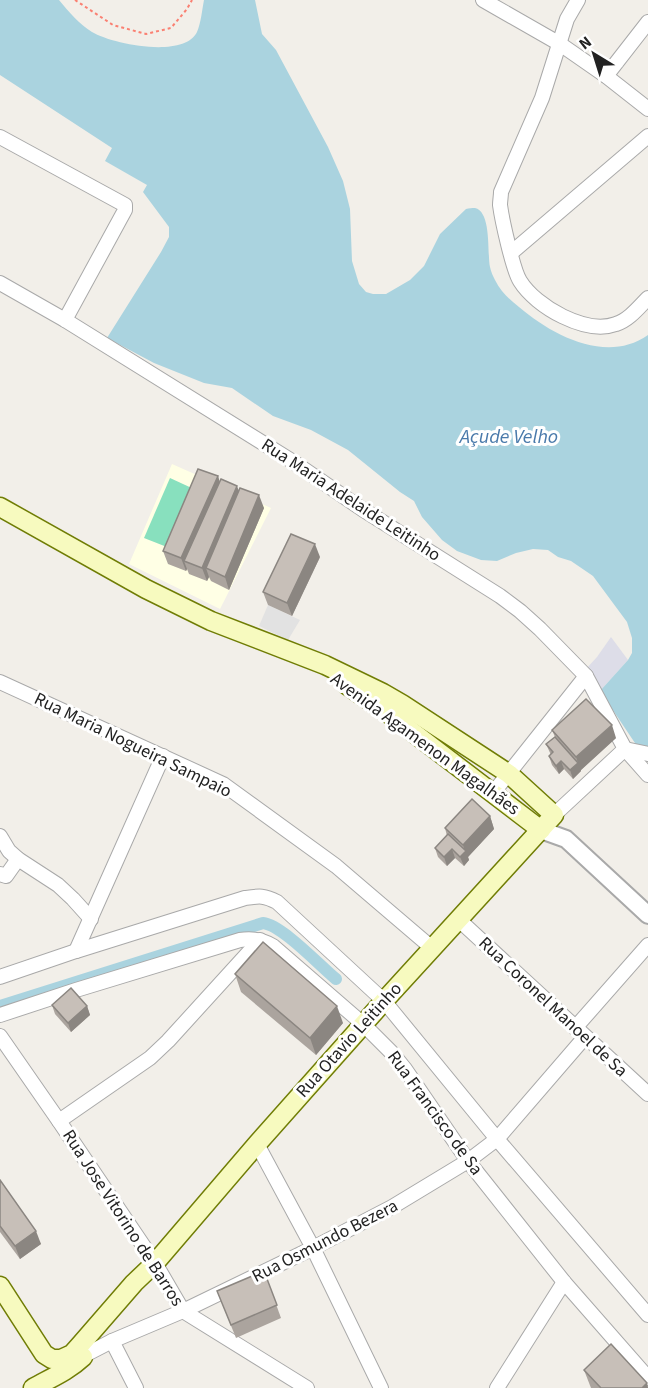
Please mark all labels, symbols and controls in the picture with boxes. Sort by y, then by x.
north arrow [564,24,624,84]
text: N [574,31,596,55]
water label: Açude Velho [458,423,558,451]
street label: Rua Maria Adelaide Leitinho [256,433,446,567]
street label: Avenida Agamenon Magalhães [325,667,525,821]
street label: Rua Maria Nogueira Sampaio [30,686,236,804]
street label: Rua Coronel Manoel de Sa [473,931,633,1083]
street label: Rua Otavio Leitinho [290,977,408,1103]
street label: Rua Francisco de Sa [381,1046,489,1180]
street label: Rua Jose Vitorino de Barros [56,1125,190,1311]
street label: Rua Osmundo Bezera [248,1193,402,1289]

